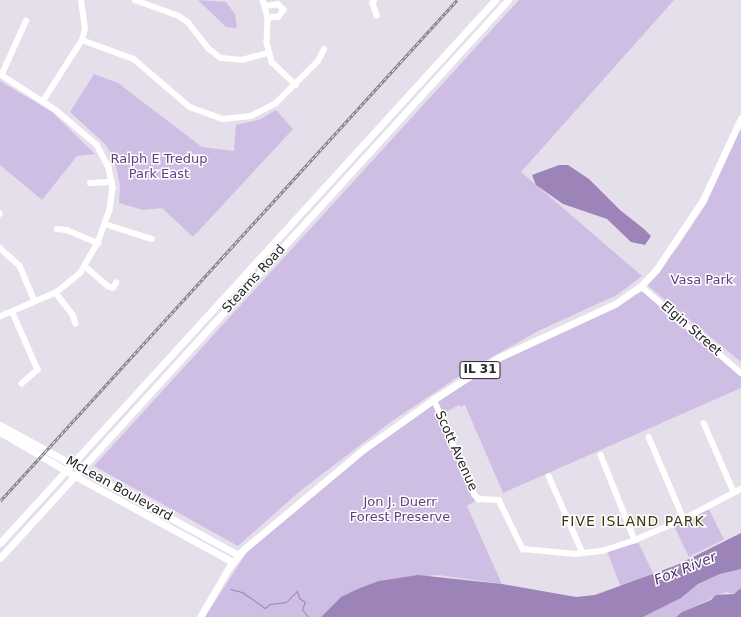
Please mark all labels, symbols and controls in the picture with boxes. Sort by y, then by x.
park label: Ralph E Tredup Park East [110,152,208,183]
street label: Stearns Road [219,242,289,316]
park label: Vasa Park [671,272,733,288]
street label: Elgin Street [657,298,725,360]
road number: IL 31 [459,360,501,380]
street label: Scott Avenue [431,409,481,493]
street label: McLean Boulevard [63,453,175,525]
park label: Jon J. Duerr Forest Preserve [350,495,450,526]
district label: FIVE ISLAND PARK [561,513,705,529]
water label: Fox River [651,548,719,588]

